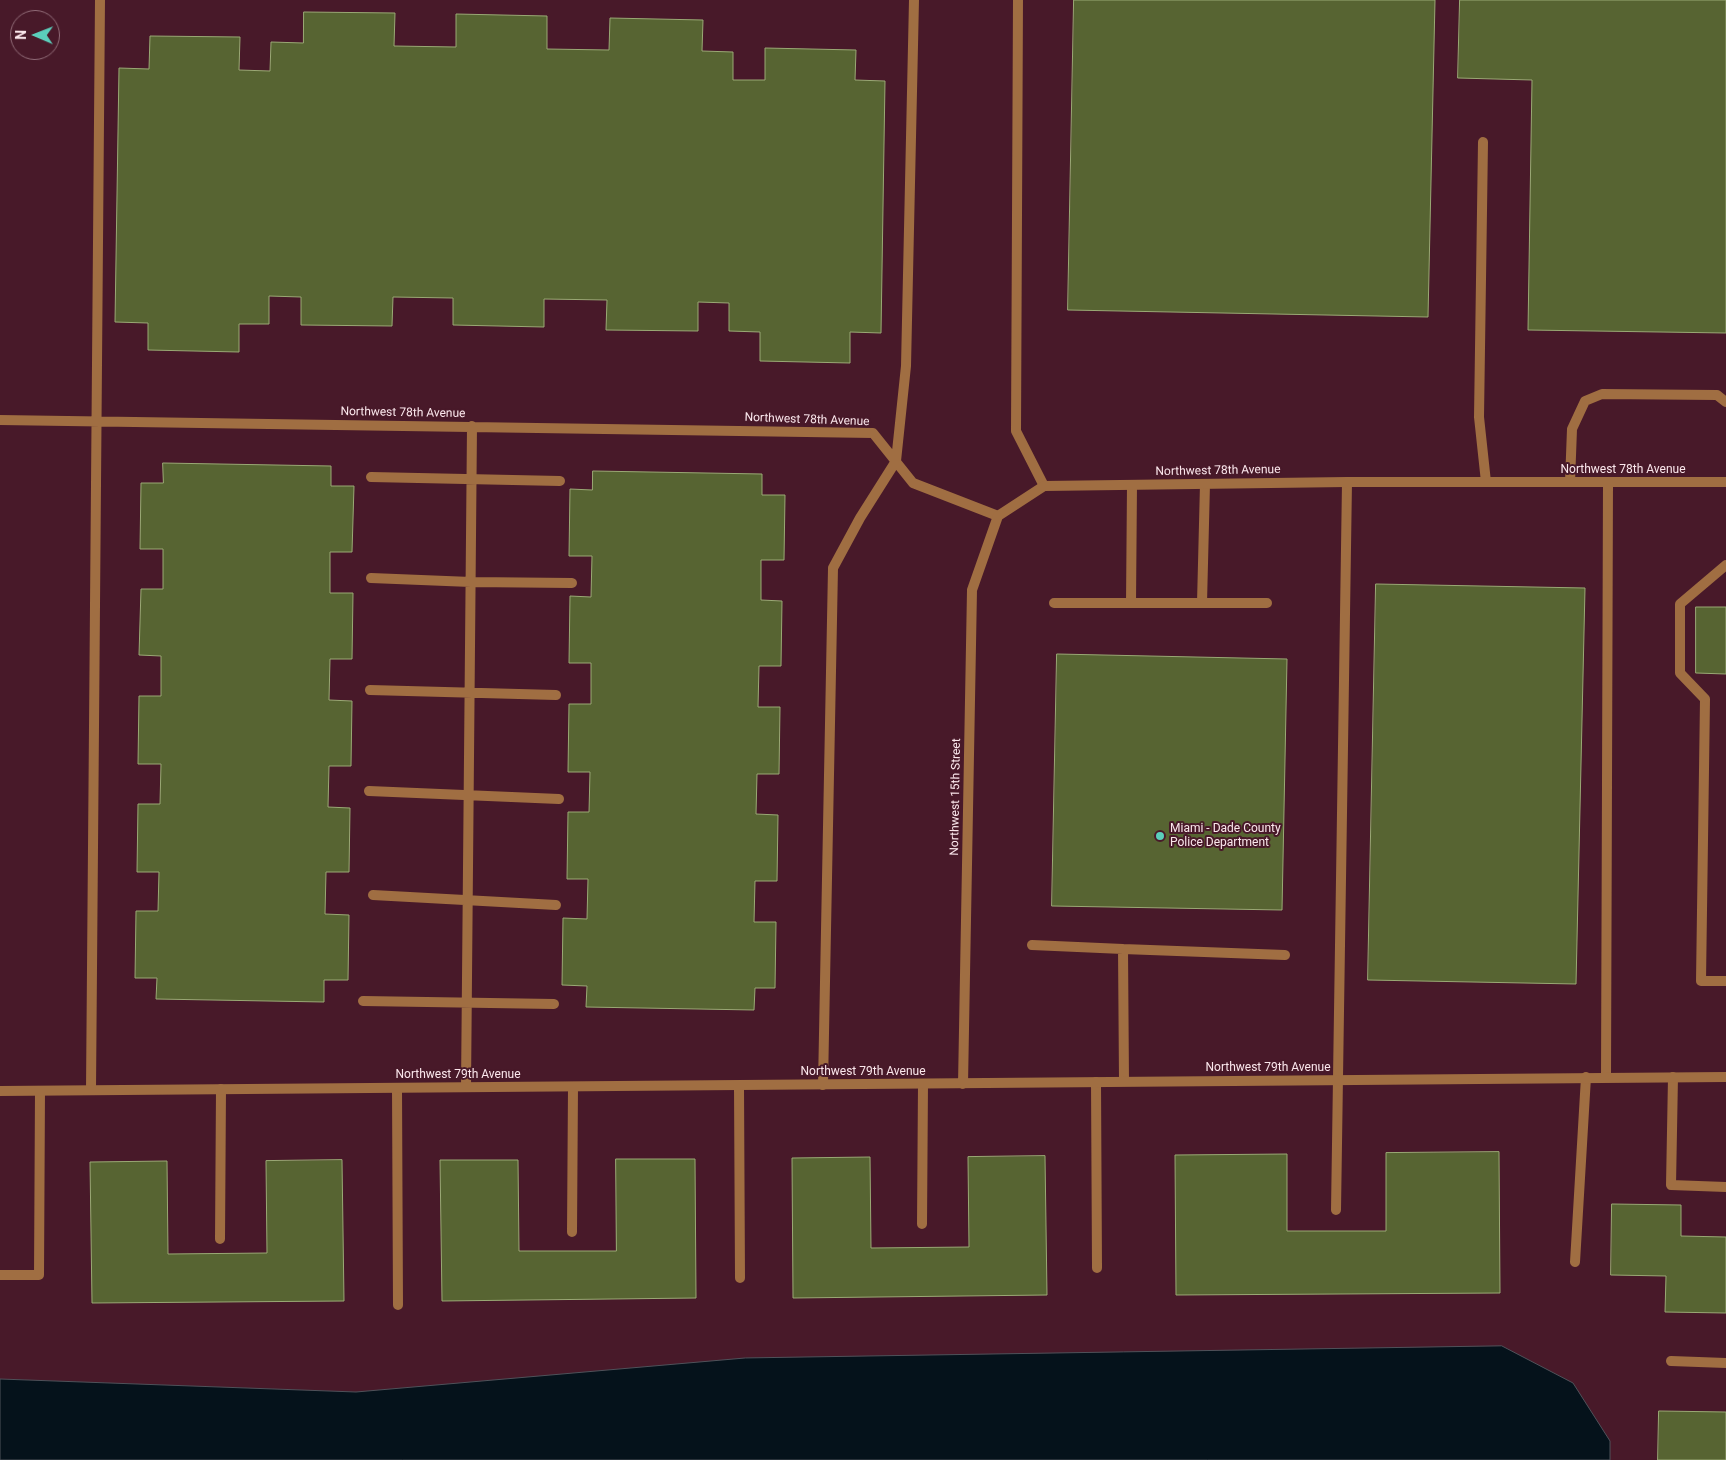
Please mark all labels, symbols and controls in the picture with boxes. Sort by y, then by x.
north arrow [10,10,60,60]
text: N [13,30,29,40]
street label: Northwest 78th Avenue [340,405,466,421]
street label: Northwest 78th Avenue [744,411,870,429]
street label: Northwest 78th Avenue [1155,463,1281,479]
street label: Northwest 78th Avenue [1560,463,1686,477]
street label: Northwest 15th Street [948,738,964,856]
place label: Miami - Dade County Police Department [1170,822,1281,850]
marker: Miami - Dade County Police Department [1154,830,1166,842]
street label: Northwest 79th Avenue [1205,1061,1331,1075]
street label: Northwest 79th Avenue [800,1065,926,1079]
street label: Northwest 79th Avenue [395,1068,521,1082]

